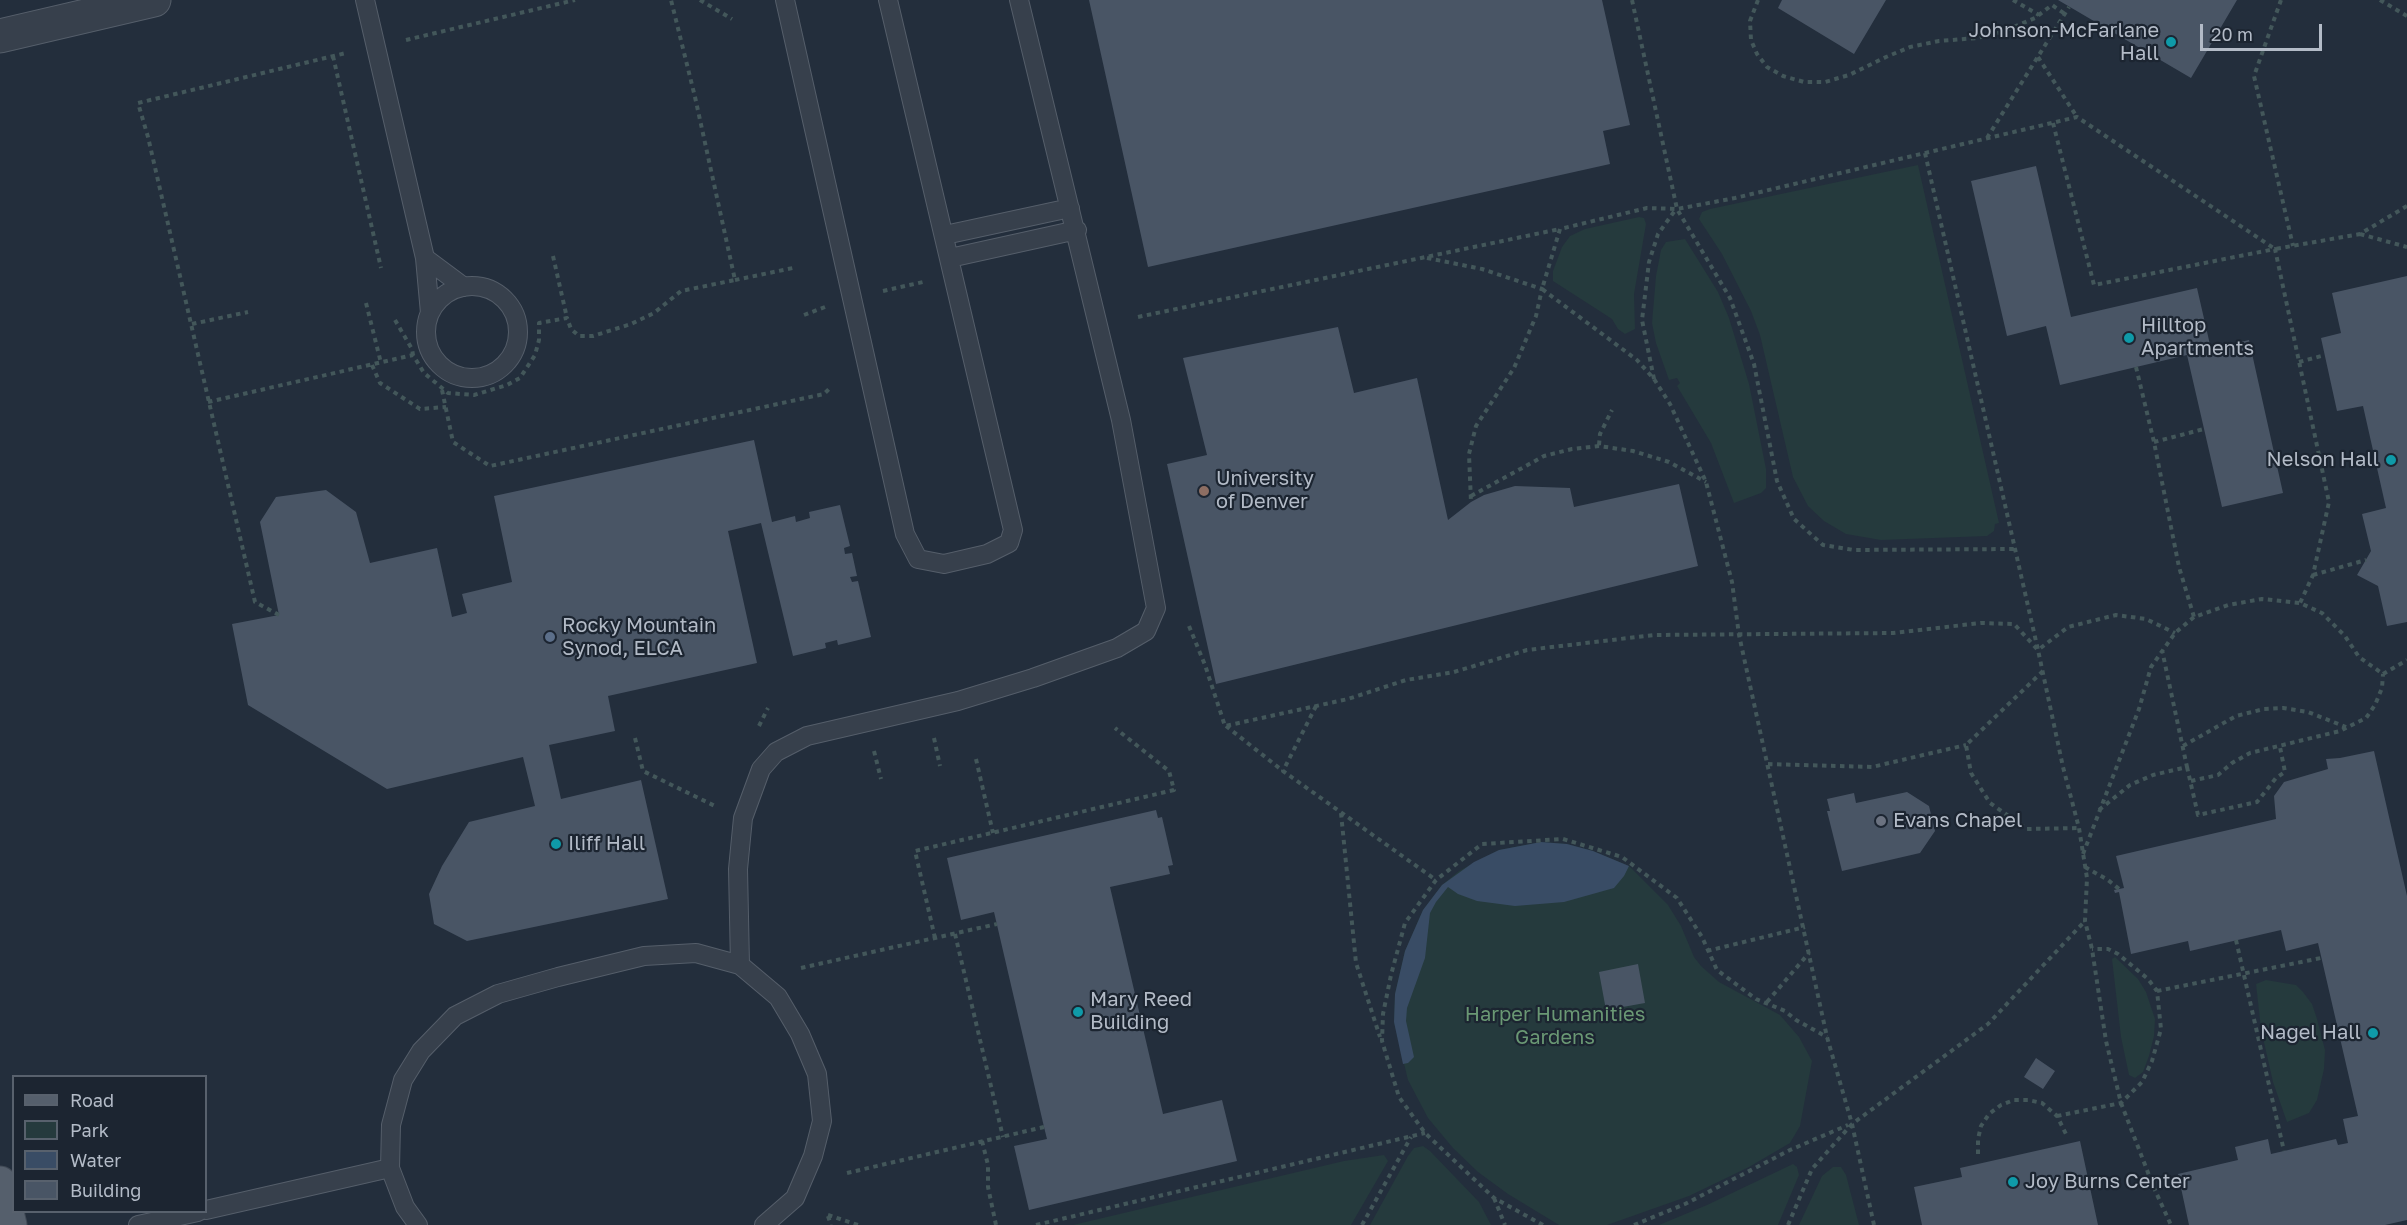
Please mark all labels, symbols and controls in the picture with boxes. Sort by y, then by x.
scale bar [2203,12,2324,50]
place label: Johnson-McFarlane Hall [1969,19,2159,66]
text: 20 m [2211,23,2253,45]
marker: Johnson-McFarlane Hall [2164,35,2178,49]
place label: Hilltop Apartments [2141,314,2254,361]
marker: Hilltop Apartments [2122,331,2136,345]
place label: Nelson Hall [2267,448,2379,472]
marker: Nelson Hall [2384,453,2398,467]
place label: University of Denver [1216,467,1314,514]
marker: University of Denver [1197,484,1211,498]
place label: Rocky Mountain Synod, ELCA [562,614,716,661]
marker: Rocky Mountain Synod, ELCA [543,630,557,644]
place label: Evans Chapel [1893,809,2022,833]
marker: Evans Chapel [1874,814,1888,828]
place label: Iliff Hall [568,832,645,856]
marker: Iliff Hall [549,837,563,851]
place label: Mary Reed Building [1090,988,1192,1035]
park label: Harper Humanities Gardens [1465,1003,1645,1050]
marker: Mary Reed Building [1071,1005,1085,1019]
place label: Nagel Hall [2260,1021,2361,1045]
marker: Nagel Hall [2366,1026,2380,1040]
legend [12,1075,207,1213]
text: Road [70,1089,114,1111]
text: Park [70,1119,109,1141]
text: Water [70,1149,121,1171]
place label: Joy Burns Center [2025,1170,2190,1194]
marker: Joy Burns Center [2006,1175,2020,1189]
text: Building [70,1179,141,1201]

